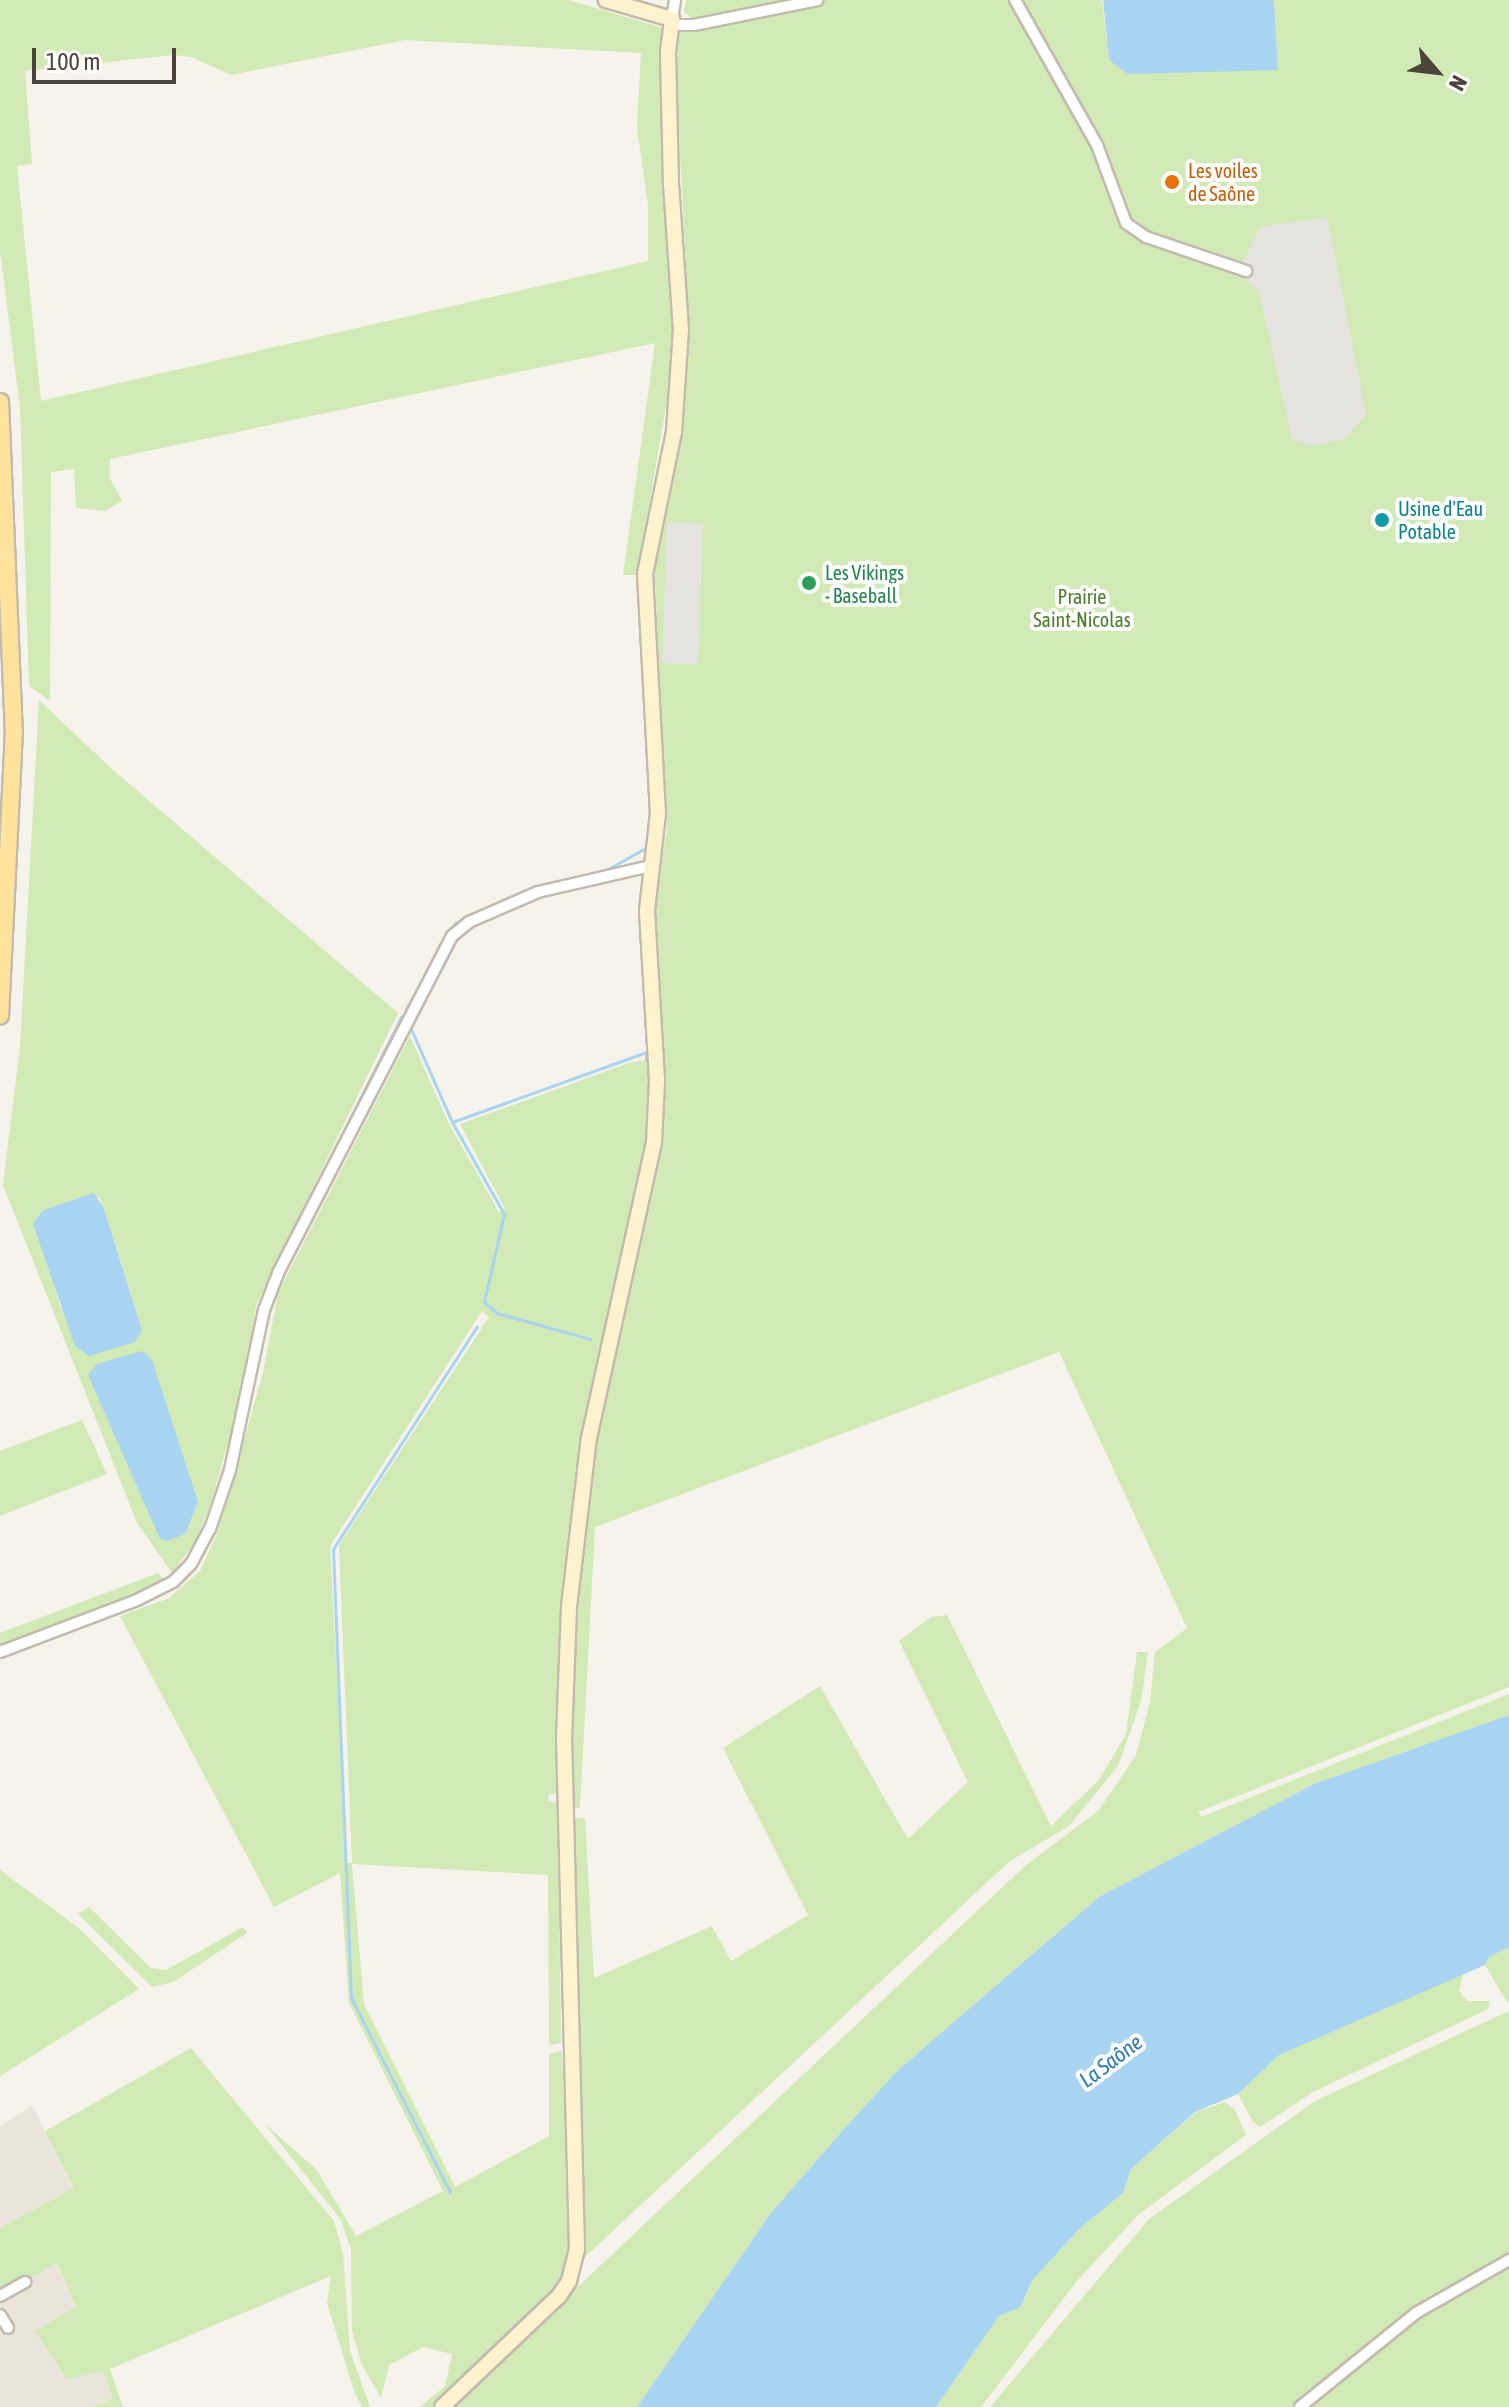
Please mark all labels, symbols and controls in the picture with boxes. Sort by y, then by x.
scale bar [36,32,180,82]
north arrow [1397,32,1477,112]
text: 100 m [46,48,100,75]
text: N [1444,71,1473,95]
place label: Les voiles de Saône [1188,158,1258,205]
marker: Les voiles de Saône [1163,173,1181,191]
place label: Usine d'Eau Potable [1398,496,1483,543]
marker: Usine d'Eau Potable [1373,511,1391,529]
place label: Les Vikings - Baseball [825,560,904,607]
marker: Les Vikings - Baseball [800,574,818,592]
park label: Prairie Saint-Nicolas [1033,585,1131,632]
water label: La Saône [1074,2029,1148,2093]

